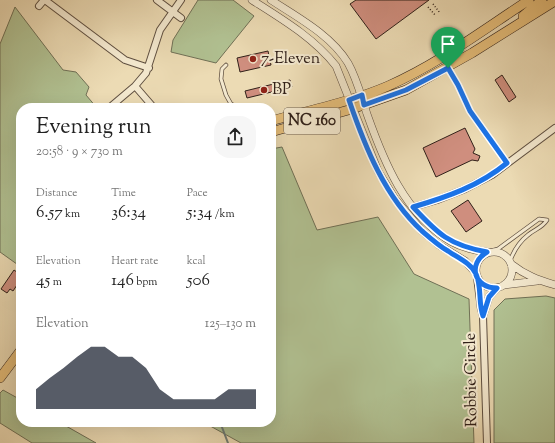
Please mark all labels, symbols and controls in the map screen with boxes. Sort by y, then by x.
pin [431,27,465,68]
icon: arrive [437,33,459,55]
place label: 7-Eleven [261,48,321,71]
marker: 7-Eleven [248,54,258,64]
place label: BP [272,79,291,102]
marker: BP [259,85,269,95]
road number: NC 160 [284,108,340,134]
text: Evening run [36,112,152,144]
button: share [214,116,256,158]
text: 20:58 · 9 × 730 m [36,143,123,161]
text: Distance [36,185,77,201]
text: Time [111,185,136,201]
text: Pace [187,185,208,201]
text: 6.57 [36,201,63,225]
text: 36:34 [111,201,146,225]
text: 5:34 [187,201,212,225]
text: km [63,206,80,222]
text: /km [212,206,235,222]
text: Elevation [36,253,81,269]
text: Heart rate [111,253,158,269]
text: kcal [187,253,206,269]
text: 45 [36,269,50,293]
text: 146 [111,269,134,293]
text: 506 [187,269,210,293]
text: m [50,274,62,290]
text: bpm [134,274,157,290]
text: Elevation [36,315,89,333]
text: 125–130 m [205,315,256,333]
street label: Robbie Circle [460,333,484,427]

